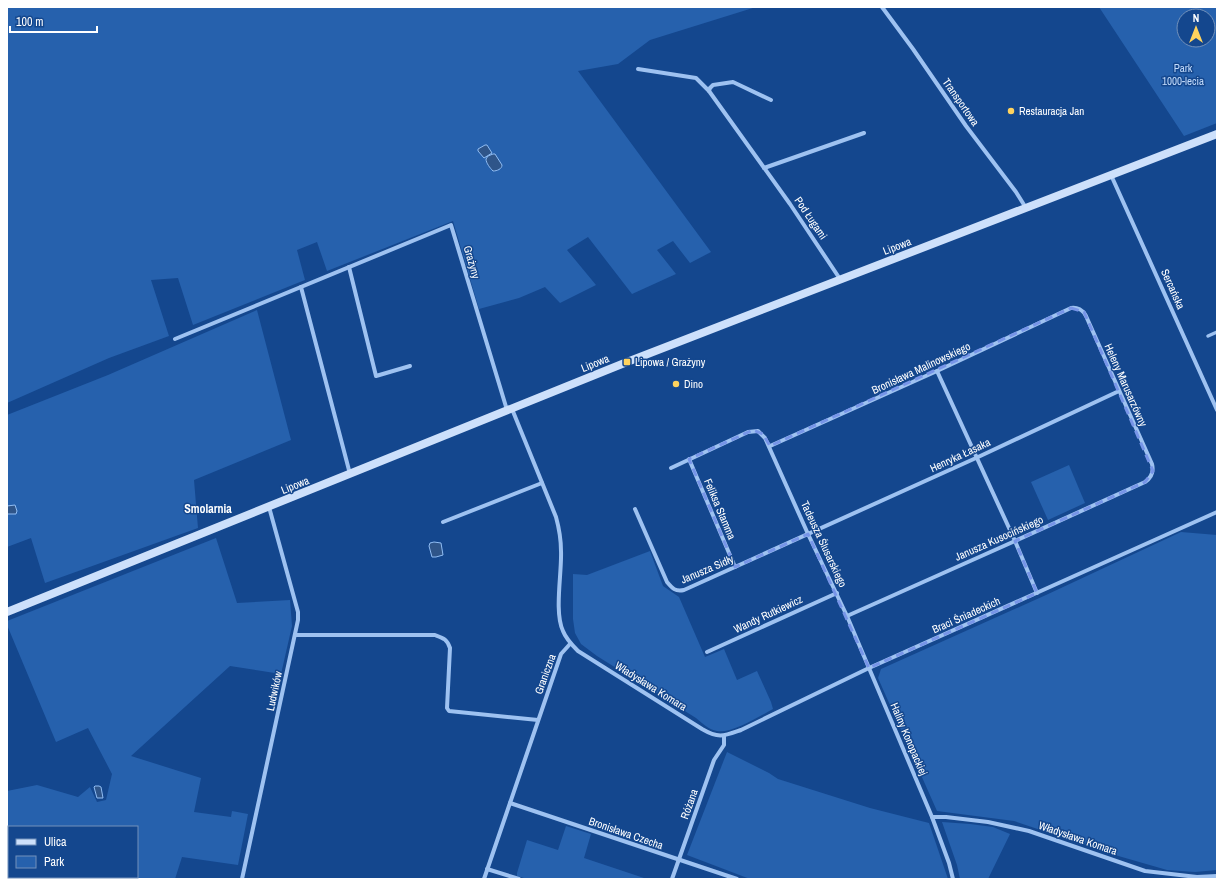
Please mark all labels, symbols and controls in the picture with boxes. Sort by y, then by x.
scale bar [10,8,97,34]
north arrow [1176,8,1216,48]
text: N [1193,11,1199,25]
text: 100 m [16,14,43,30]
park label: Park 1000-lecia [1162,61,1204,88]
street label: Transportowa [940,76,982,128]
place label: Restauracja Jan [1019,104,1084,118]
marker: Restauracja Jan [1006,106,1016,116]
street label: Pod Ługami [792,194,830,242]
street label: Lipowa [881,234,913,258]
street label: Grażyny [461,244,483,281]
street label: Sercańska [1158,267,1188,311]
street label: Bronisława Malinowskiego [869,339,973,397]
street label: Heleny Marusarzówny [1101,341,1151,429]
street label: Lipowa [579,351,611,375]
place label: Lipowa / Grażyny [635,355,706,369]
marker: Lipowa / Grażyny [622,357,632,367]
place label: Dino [684,377,703,391]
marker: Dino [671,379,681,389]
street label: Henryka Łasaka [928,435,992,475]
street label: Lipowa [279,473,311,497]
street label: Feliksa Stamma [701,476,739,542]
street label: Tadeusza Ślusarskiego [798,499,850,589]
district label: Smolarnia [184,501,232,517]
street label: Janusza Kusocińskiego [953,512,1045,564]
street label: Janusza Sidły [678,551,736,586]
street label: Wandy Rutkiewicz [731,592,805,636]
street label: Braci Śniadeckich [930,594,1002,636]
street label: Graniczna [531,652,559,696]
street label: Władysława Komara [612,658,690,714]
street label: Ludwików [263,669,285,712]
street label: Haliny Konopackiej [887,700,931,778]
street label: Różana [677,787,701,821]
street label: Bronisława Czecha [587,814,665,852]
street label: Władysława Komara [1037,818,1119,858]
legend [8,826,138,878]
text: Ulica [44,834,67,850]
text: Park [44,854,64,870]

